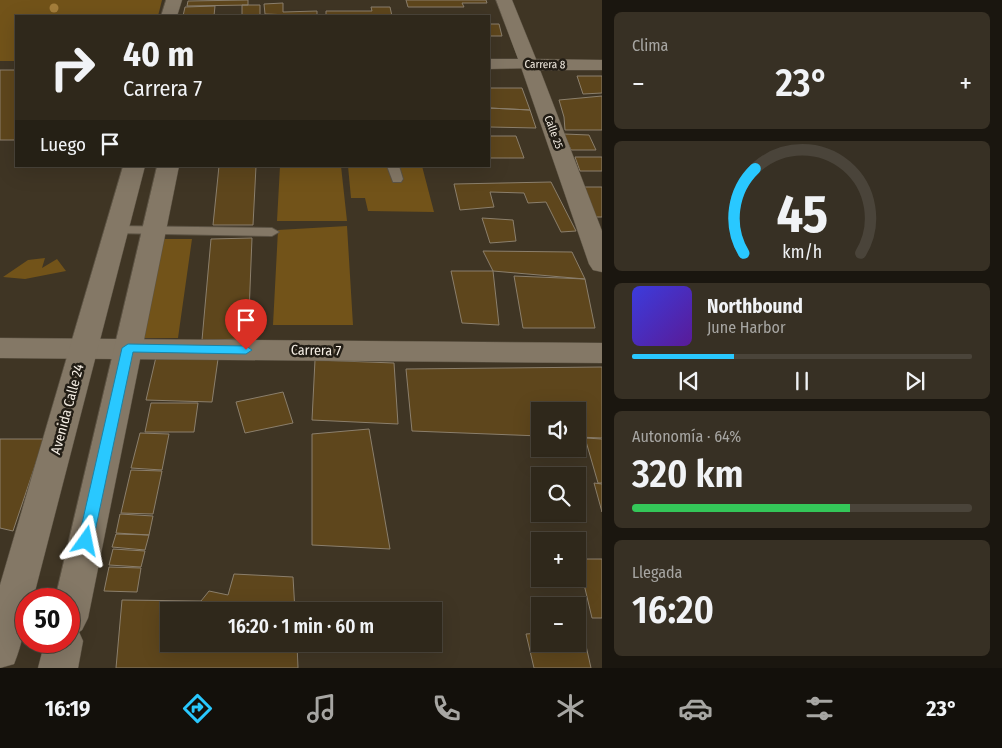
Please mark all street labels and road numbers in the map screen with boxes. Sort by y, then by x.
street label: Carrera 8 [525,58,566,71]
street label: Calle 25 [542,114,566,151]
street label: Carrera 7 [291,342,342,359]
street label: Avenida Calle 24 [47,362,88,456]

